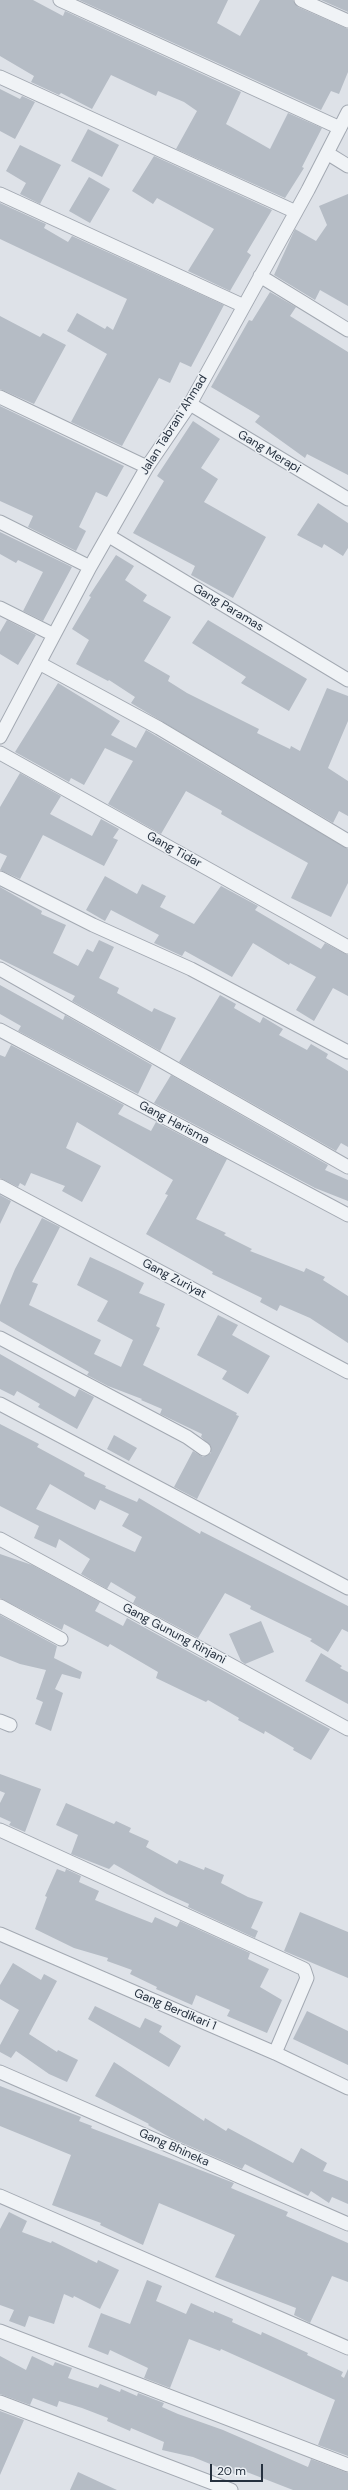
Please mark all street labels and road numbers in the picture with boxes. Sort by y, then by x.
street label: Jalan Tabrani Ahmad [137,372,211,478]
street label: Gang Merapi [235,428,303,476]
street label: Gang Paramas [190,581,266,635]
street label: Gang Tidar [144,829,204,871]
street label: Gang Harisma [136,1098,212,1148]
street label: Gang Zuriyat [140,1256,208,1302]
street label: Gang Gunung Rinjani [120,1601,228,1667]
street label: Gang Berdikari 1 [132,1986,218,2034]
street label: Gang Bhineka [137,2126,211,2170]

